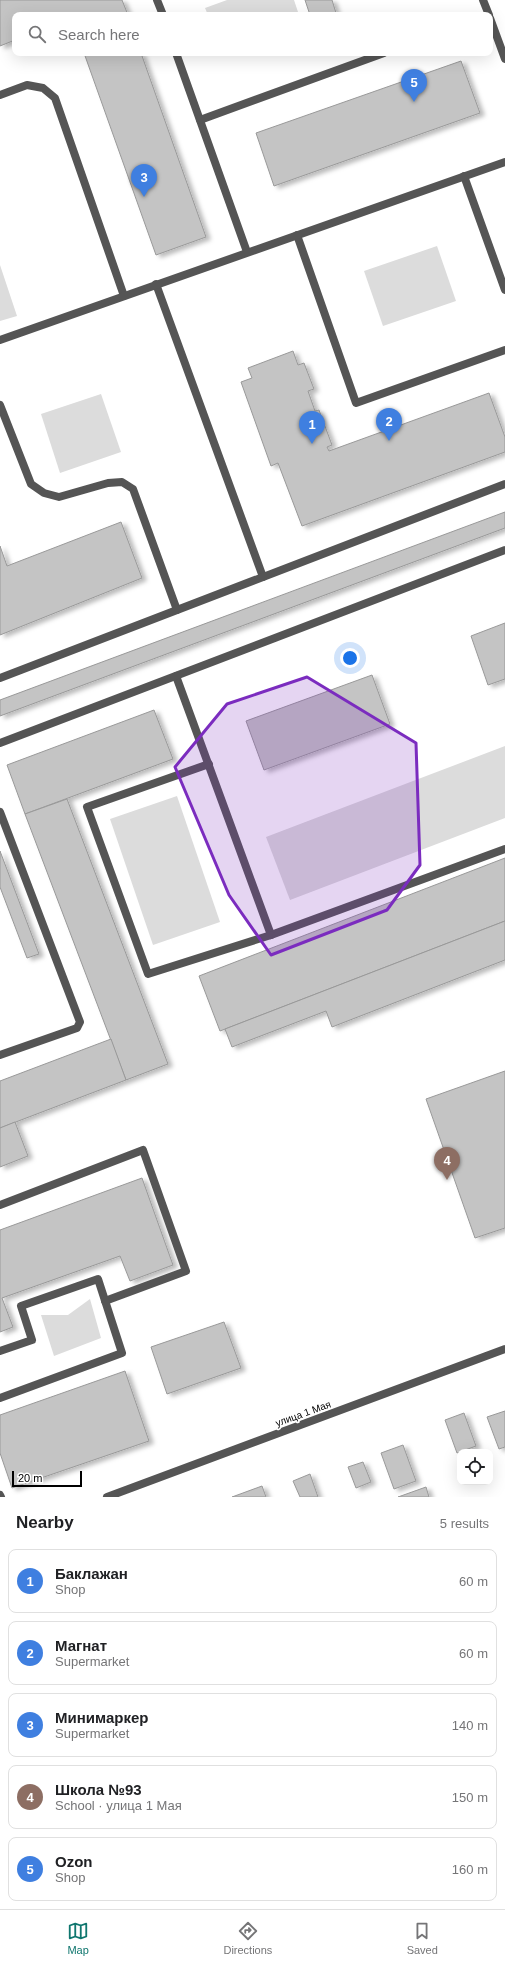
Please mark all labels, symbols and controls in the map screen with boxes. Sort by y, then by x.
search box [12,12,493,56]
icon: search [26,23,48,45]
text: Search here [58,26,140,43]
pin: 5 [401,69,427,102]
pin: 3 [131,164,157,197]
pin: 2 [376,408,402,441]
pin: 1 [299,411,325,444]
your location [340,648,360,668]
pin: 4 [434,1147,460,1180]
street label: улица 1 Мая [274,1398,332,1429]
map controls [457,1449,493,1485]
button: locate [457,1449,493,1485]
scale bar [12,1469,82,1488]
text: 20 m [18,1472,42,1484]
text: Nearby [16,1513,74,1532]
text: 5 results [440,1516,489,1531]
text: Баклажан [55,1565,128,1582]
text: 1 [26,1574,34,1589]
text: 60 m [459,1574,488,1589]
text: Shop [55,1582,85,1597]
text: Магнат [55,1637,107,1654]
text: 2 [26,1646,34,1661]
text: 60 m [459,1646,488,1661]
text: Supermarket [55,1654,129,1669]
text: Минимаркер [55,1709,148,1726]
text: 3 [26,1718,34,1733]
text: 140 m [452,1718,488,1733]
text: Supermarket [55,1726,129,1741]
text: Школа №93 [55,1781,142,1798]
text: 4 [26,1790,34,1805]
text: 150 m [452,1790,488,1805]
text: School · улица 1 Мая [55,1798,182,1813]
text: Ozon [55,1853,93,1870]
text: 5 [26,1862,34,1877]
text: 160 m [452,1862,488,1877]
text: Shop [55,1870,85,1885]
tab: Map [67,1920,89,1956]
tab: Directions [223,1920,272,1956]
tab: Saved [407,1920,438,1956]

